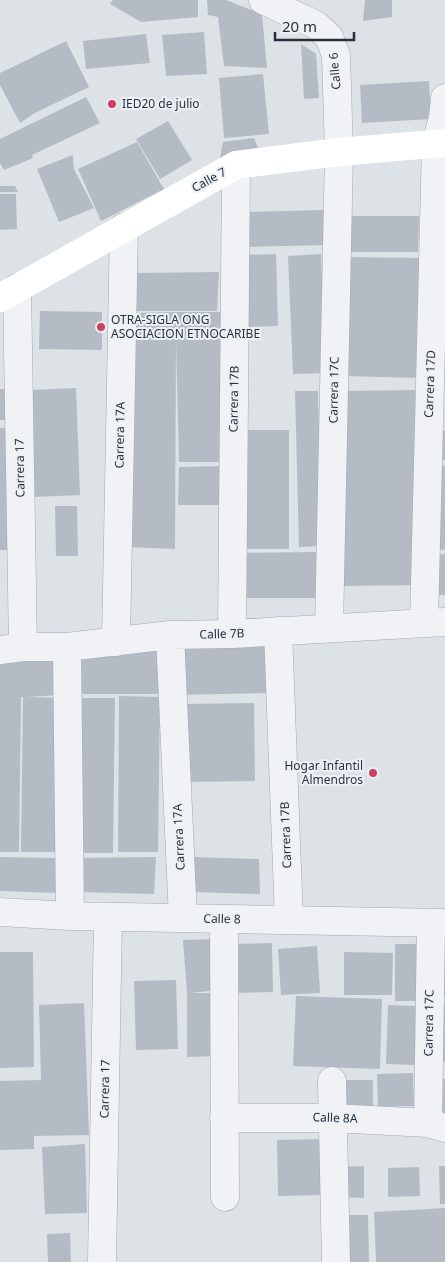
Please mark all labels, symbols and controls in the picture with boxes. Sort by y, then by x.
scale bar [275,10,354,42]
text: 20 m [282,16,317,36]
street label: Calle 6 [324,52,345,90]
place label: IED20 de julio [122,95,200,112]
marker: IED20 de julio [106,98,118,110]
street label: Calle 7 [188,163,229,196]
place label: OTRA-SIGLA ONG ASOCIACION ETNOCARIBE [111,311,260,342]
marker: OTRA-SIGLA ONG ASOCIACION ETNOCARIBE [95,321,107,333]
street label: Carrera 17D [420,350,439,418]
street label: Carrera 17C [324,356,343,423]
street label: Carrera 17B [224,365,243,433]
street label: Carrera 17A [110,401,129,469]
street label: Carrera 17 [10,438,29,498]
street label: Calle 7B [199,624,245,643]
place label: Hogar Infantil Almendros [284,757,363,788]
marker: Hogar Infantil Almendros [367,767,379,779]
street label: Carrera 17B [276,801,295,869]
street label: Carrera 17A [168,803,189,871]
street label: Calle 8 [203,910,241,927]
street label: Carrera 17C [419,989,438,1056]
street label: Carrera 17 [95,1059,114,1119]
street label: Calle 8A [312,1108,358,1127]

